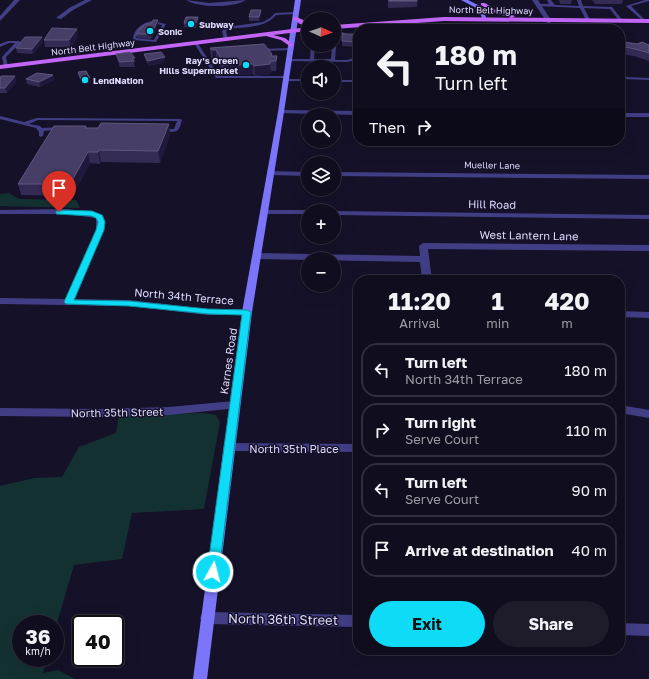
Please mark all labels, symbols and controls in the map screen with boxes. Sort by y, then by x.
street label: North Belt Highway [449,4,533,16]
north arrow [301,12,341,52]
map controls [301,12,341,292]
marker: Subway [186,19,196,29]
place label: Subway [199,19,234,30]
marker: Sonic [145,26,155,36]
place label: Sonic [158,26,183,37]
street label: North Belt Highway [50,36,136,58]
text: 180 m [435,38,517,71]
icon: left [369,40,421,92]
place label: Ray's Green Hills Supermarket [159,55,239,76]
marker: Ray's Green Hills Supermarket [241,60,251,70]
button: sound [301,60,341,100]
text: Turn left [435,72,508,94]
marker: LendNation [80,75,90,85]
place label: LendNation [93,75,144,86]
button: search [301,108,341,148]
icon: right [413,116,435,138]
text: Then [369,118,405,136]
button: layers [301,156,341,196]
street label: Mueller Lane [464,159,520,171]
pin [42,171,76,212]
icon: arrive [48,177,70,199]
street label: Hill Road [468,197,516,211]
button: + [301,204,341,244]
street label: West Lantern Lane [479,228,579,242]
button: − [301,252,341,292]
street label: North 34th Terrace [134,285,234,307]
text: 11:20 [388,286,451,315]
text: 1 [492,286,504,315]
text: 420 [544,286,590,315]
text: Arrival [399,315,440,331]
text: min [486,315,509,331]
text: m [561,315,573,331]
street label: Karnes Road [217,327,239,395]
text: Turn left [405,353,467,371]
icon: left [371,359,393,381]
text: 180 m [564,361,607,379]
text: North 34th Terrace [405,371,523,387]
street label: North 35th Street [71,405,163,419]
text: Turn right [405,413,476,431]
icon: right [371,419,393,441]
text: 110 m [566,421,607,439]
text: Serve Court [405,431,479,447]
street label: North 35th Place [249,442,339,455]
text: Turn left [405,473,467,491]
icon: left [371,479,393,501]
text: 90 m [572,481,607,499]
text: Serve Court [405,491,479,507]
icon: arrive [371,539,393,561]
text: Arrive at destination [405,541,554,559]
text: 40 m [572,541,607,559]
position arrow [192,551,234,593]
button: Exit [369,601,485,647]
button: Share [493,601,609,647]
street label: North 36th Street [228,610,338,628]
speed limit sign: 40 [72,615,124,667]
text: 36 [26,624,50,648]
text: km/h [25,645,51,657]

